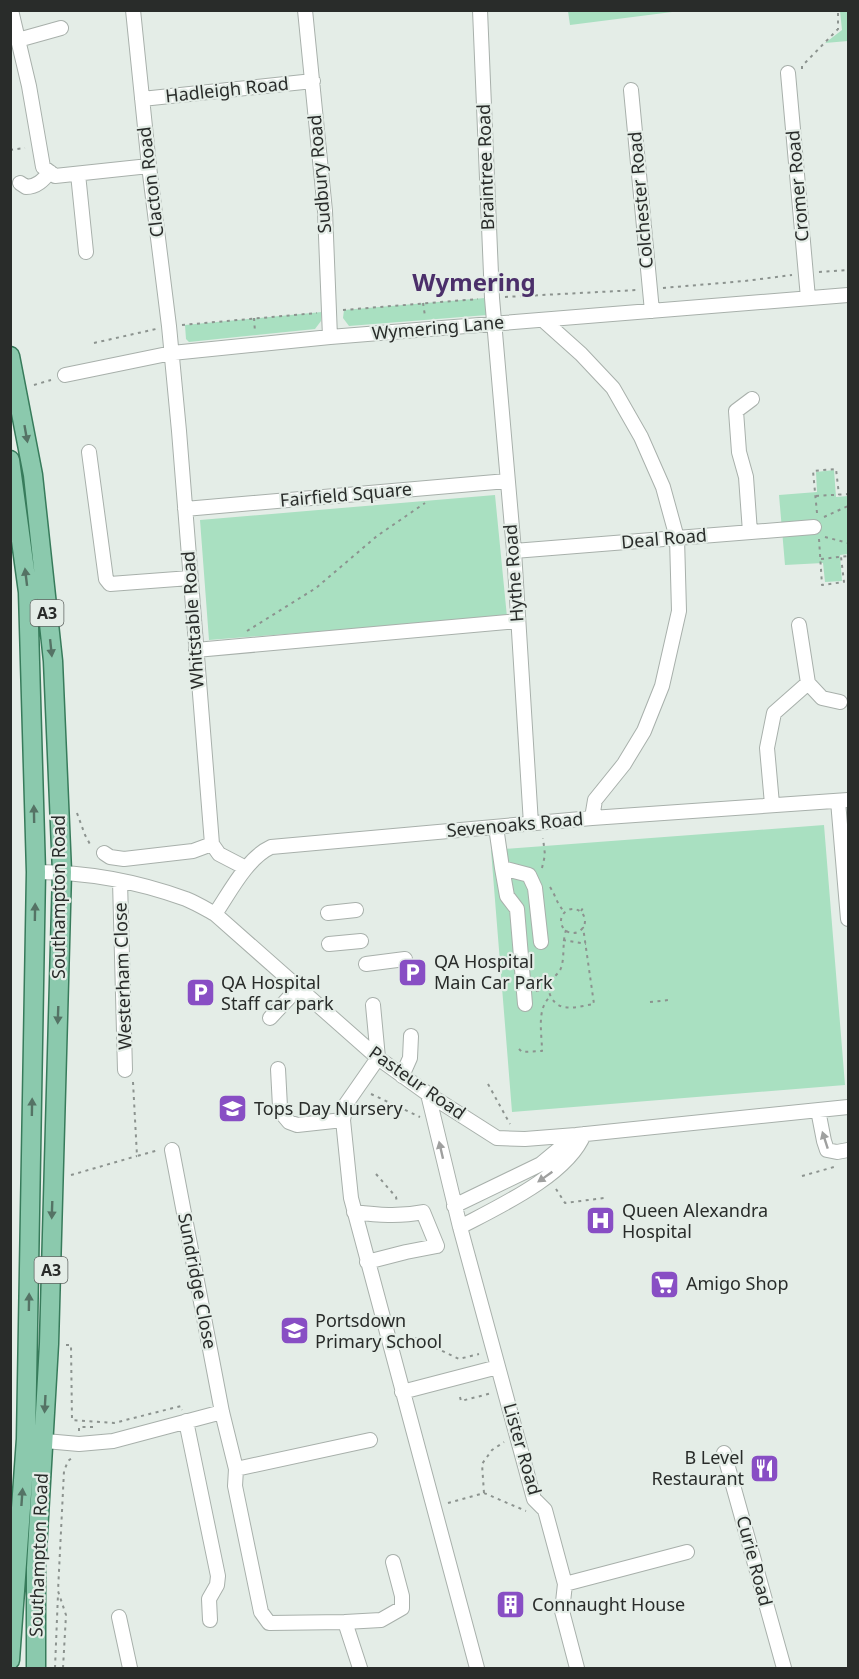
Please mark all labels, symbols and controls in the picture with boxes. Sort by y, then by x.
street label: Hadleigh Road [164,71,290,107]
street label: Braintree Road [471,103,499,231]
street label: Sudbury Road [302,114,336,234]
street label: Clacton Road [131,125,169,239]
street label: Cromer Road [780,129,814,243]
street label: Colchester Road [622,131,658,270]
district label: Wymering [412,265,536,298]
street label: Wymering Lane [371,309,505,345]
one-way arrow [21,424,30,443]
street label: Fairfield Square [279,476,413,512]
street label: Deal Road [620,522,708,554]
street label: Hythe Road [498,523,528,623]
street label: Whitstable Road [175,550,209,690]
one-way arrow [21,567,30,586]
road number: A3 [30,600,63,626]
one-way arrow [46,639,56,658]
one-way arrow [30,804,39,823]
street label: Sevenoaks Road [446,806,584,842]
street label: Southampton Road [46,815,70,979]
street label: Westerham Close [107,902,137,1050]
one-way arrow [30,903,40,922]
place label: QA Hospital Main Car Park [434,949,553,994]
parking icon: QA Hospital Main Car Park [397,956,429,988]
place label: QA Hospital Staff car park [221,970,334,1015]
parking icon: QA Hospital Staff car park [184,977,216,1009]
one-way arrow [53,1005,62,1024]
street label: Pasteur Road [365,1040,471,1124]
school or university icon: Tops Day Nursery [217,1093,249,1125]
place label: Tops Day Nursery [254,1096,404,1120]
one-way arrow [27,1098,37,1117]
one-way arrow [820,1131,829,1149]
one-way arrow [436,1141,446,1159]
one-way arrow [538,1171,554,1183]
place label: Queen Alexandra Hospital [622,1198,768,1243]
one-way arrow [48,1200,57,1219]
hospital icon: Queen Alexandra Hospital [585,1205,617,1237]
street label: Sundridge Close [173,1211,223,1351]
road number: A3 [34,1257,68,1283]
supermarket icon: Amigo Shop [649,1268,681,1300]
place label: Amigo Shop [686,1271,789,1295]
one-way arrow [24,1292,34,1311]
place label: Portsdown Primary School [315,1308,442,1353]
school or university icon: Portsdown Primary School [278,1315,310,1347]
one-way arrow [41,1395,50,1414]
street label: Lister Road [498,1400,548,1498]
place label: B Level Restaurant [652,1445,745,1490]
restaurant icon: B Level Restaurant [749,1452,781,1484]
street label: Southampton Road [23,1473,53,1637]
one-way arrow [17,1487,27,1506]
street label: Curie Road [731,1513,779,1609]
building icon: Connaught House [495,1589,527,1621]
place label: Connaught House [532,1592,685,1616]

